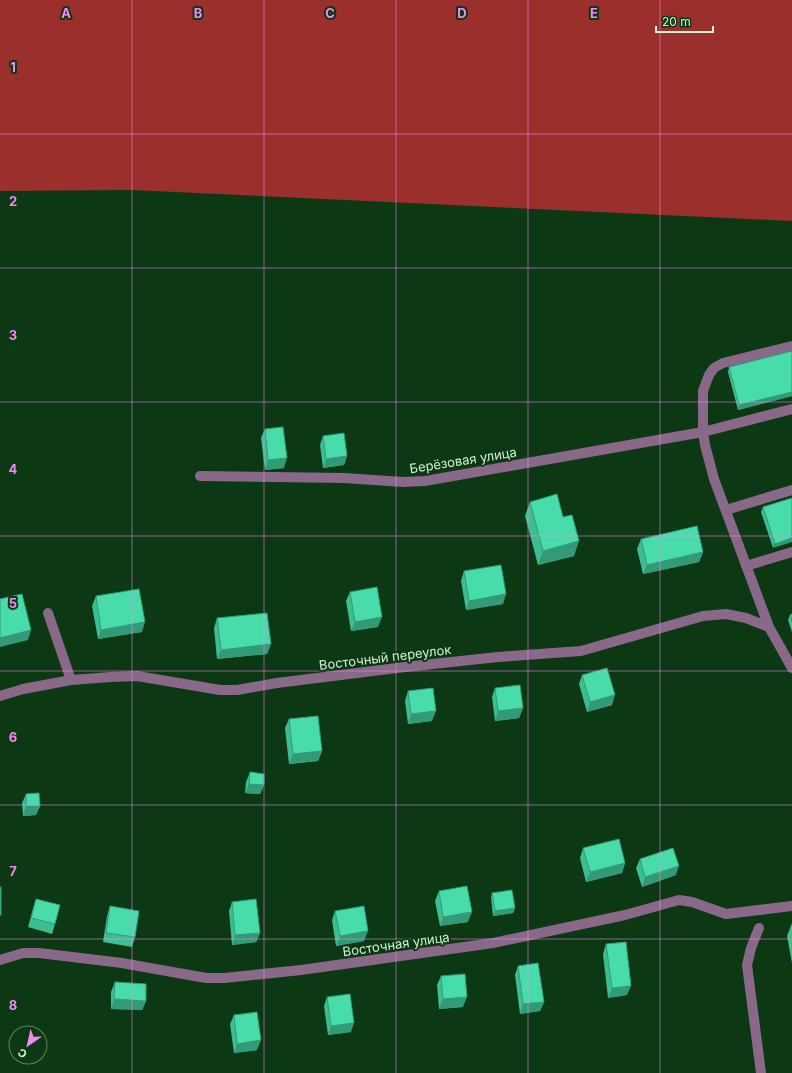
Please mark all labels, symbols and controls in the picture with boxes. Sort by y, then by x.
text: A [61,5,71,21]
text: B [194,5,203,21]
text: C [325,5,335,21]
text: D [457,5,467,21]
text: E [590,5,598,21]
scale bar [656,8,713,34]
text: 20 m [662,14,691,29]
text: 1 [10,59,16,75]
text: 2 [9,193,17,209]
text: 3 [9,327,17,343]
street label: Берёзовая улица [408,444,518,476]
text: 4 [9,461,18,477]
text: 5 [9,595,17,611]
street label: Восточный переулок [318,641,452,673]
text: 6 [9,729,17,745]
text: 7 [9,863,17,879]
street label: Восточная улица [342,929,450,959]
text: 8 [9,997,17,1013]
north arrow [8,1025,48,1065]
text: С [15,1045,30,1061]

